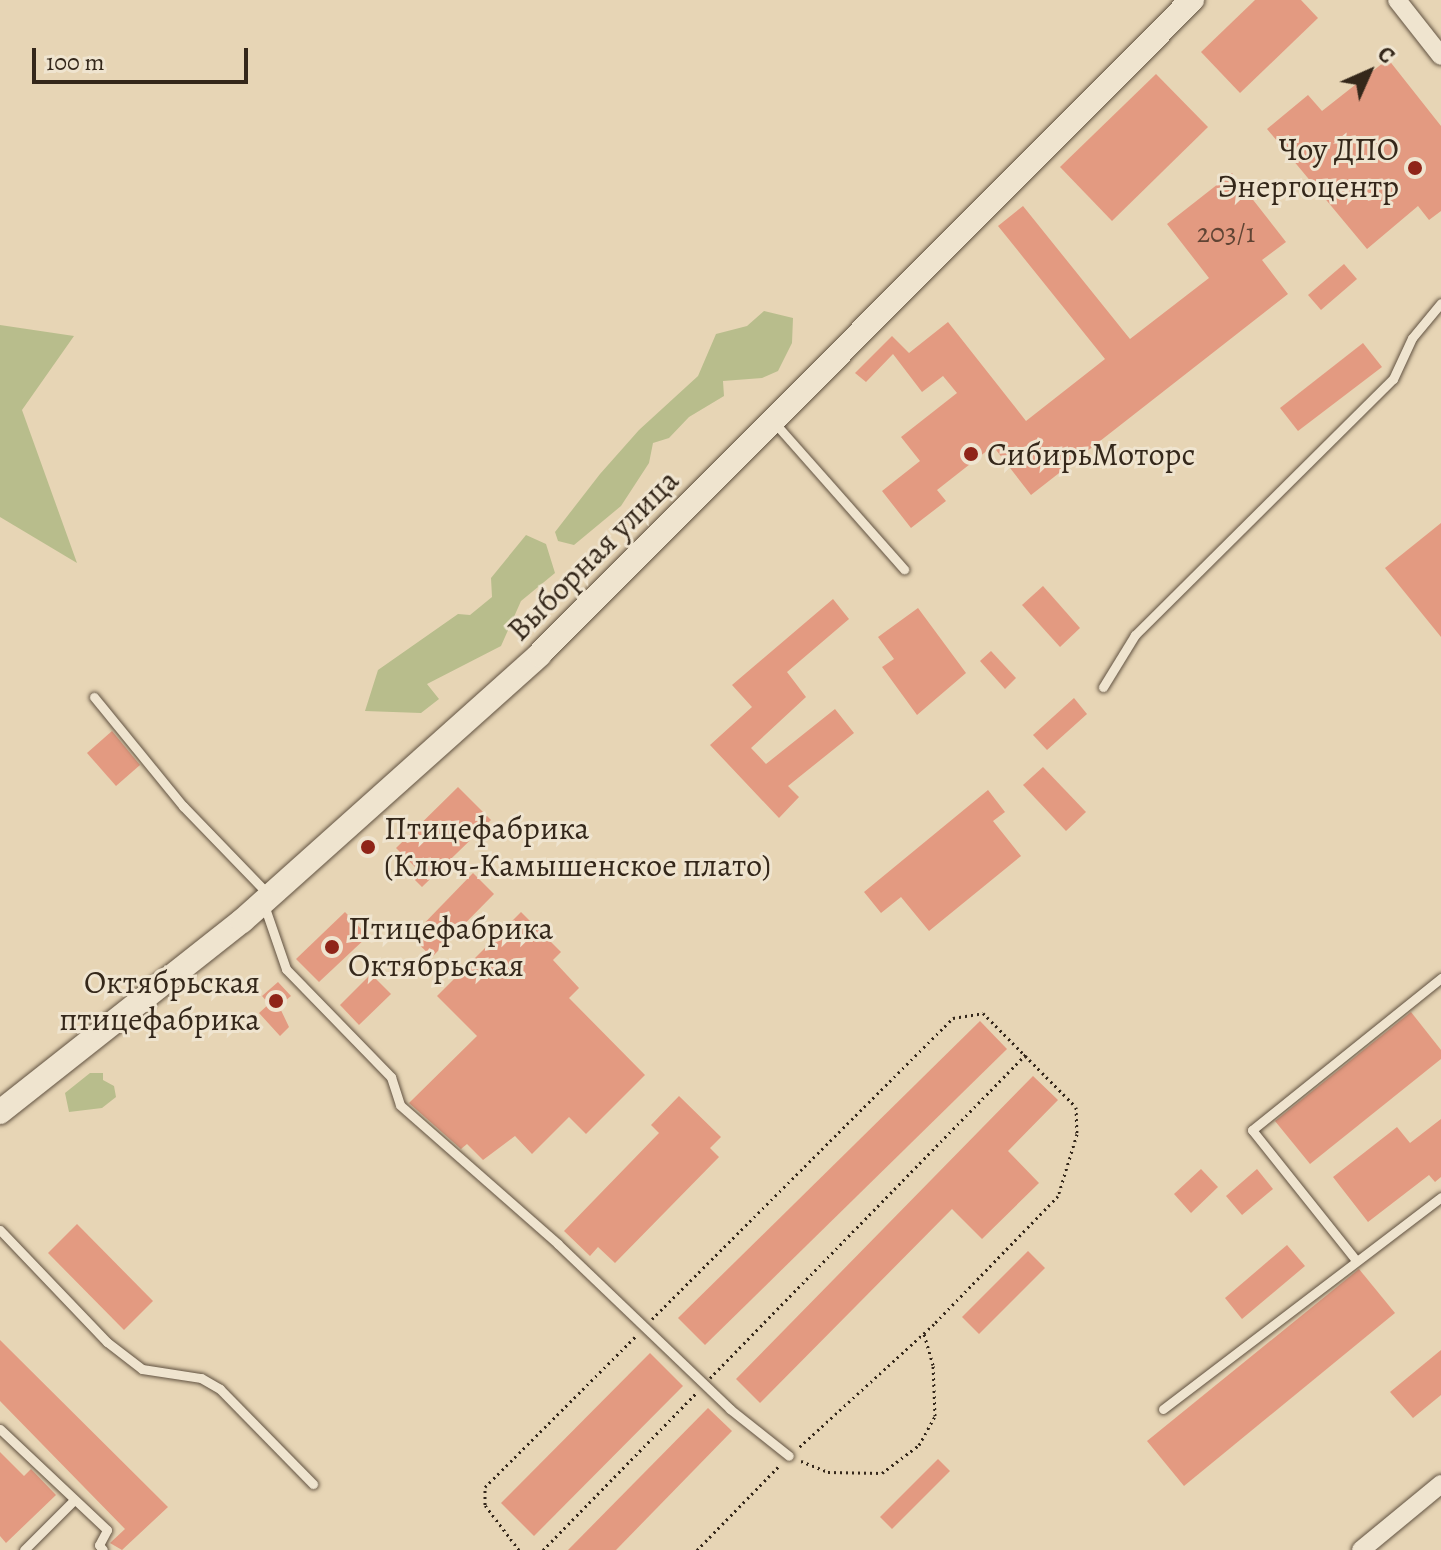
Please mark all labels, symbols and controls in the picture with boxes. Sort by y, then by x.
scale bar [36,32,252,82]
north arrow [1329,32,1409,112]
text: С [1371,40,1401,70]
text: 100 m [46,46,105,78]
place label: Чоу ДПО Энергоцентр [1218,131,1399,206]
marker: Чоу ДПО Энергоцентр [1406,159,1424,177]
house number: 203/1 [1197,216,1255,250]
place label: СибирьМоторс [987,435,1195,473]
marker: СибирьМоторс [962,445,980,463]
street label: Выборная улица [499,461,687,649]
place label: Птицефабрика (Ключ-Камышенское плато) [384,810,771,885]
marker: Птицефабрика (Ключ-Камышенское плато) [359,838,377,856]
place label: Птицефабрика Октябрьская [348,910,553,985]
marker: Птицефабрика Октябрьская [323,938,341,956]
place label: Октябрьская птицефабрика [59,964,260,1039]
marker: Октябрьская птицефабрика [267,992,285,1010]

